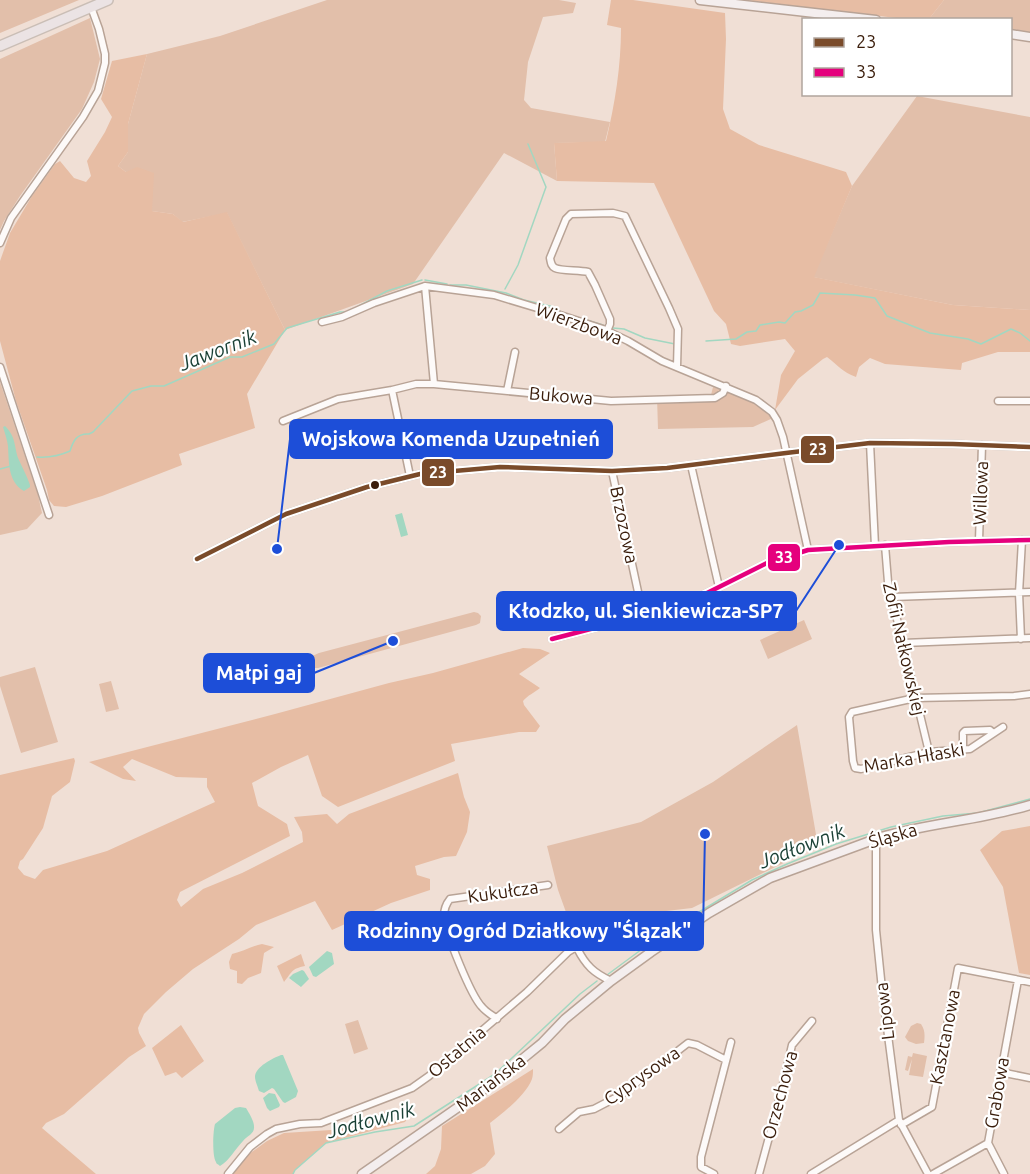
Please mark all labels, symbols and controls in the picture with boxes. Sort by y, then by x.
legend [802,18,1012,96]
text: 23 [856,31,876,51]
text: 33 [856,61,876,81]
street label: Wierzbowa [533,298,625,348]
water label: Jawornik [175,324,260,375]
street label: Bukowa [528,382,594,408]
callout: Wojskowa Komenda Uzupełnień [290,420,612,458]
text: Wojskowa Komenda Uzupełnień [302,427,600,450]
line badge: 23 [800,435,835,464]
text: 23 [809,440,827,458]
line badge: 23 [421,458,455,487]
street label: Willowa [969,460,991,526]
text: 23 [429,463,447,481]
unlabelled marker [369,479,381,491]
street label: Brzozowa [607,484,643,565]
line badge: 33 [767,543,801,572]
text: 33 [775,548,793,566]
street label: Zofii Nałkowskiej [880,580,930,717]
callout: Kłodzko, ul. Sienkiewicza-SP7 [497,592,796,630]
text: Kłodzko, ul. Sienkiewicza-SP7 [508,599,784,622]
callout: Małpi gaj [204,654,314,692]
text: Małpi gaj [216,661,302,684]
street label: Marka Hłaski [862,738,966,776]
water label: Jodłownik [755,818,849,873]
street label: Śląska [866,818,919,851]
street label: Kukułcza [466,876,540,906]
callout: Rodzinny Ogród Działkowy "Ślązak" [345,912,703,950]
text: Rodzinny Ogród Działkowy "Ślązak" [357,918,691,942]
street label: Lipowa [871,981,897,1041]
street label: Kasztanowa [925,988,963,1086]
street label: Ostatnia [423,1021,489,1081]
street label: Cyprysowa [600,1042,683,1109]
street label: Orzechowa [758,1048,800,1141]
street label: Mariańska [452,1050,529,1115]
street label: Grabowa [980,1056,1012,1130]
water label: Jodłownik [323,1097,418,1143]

